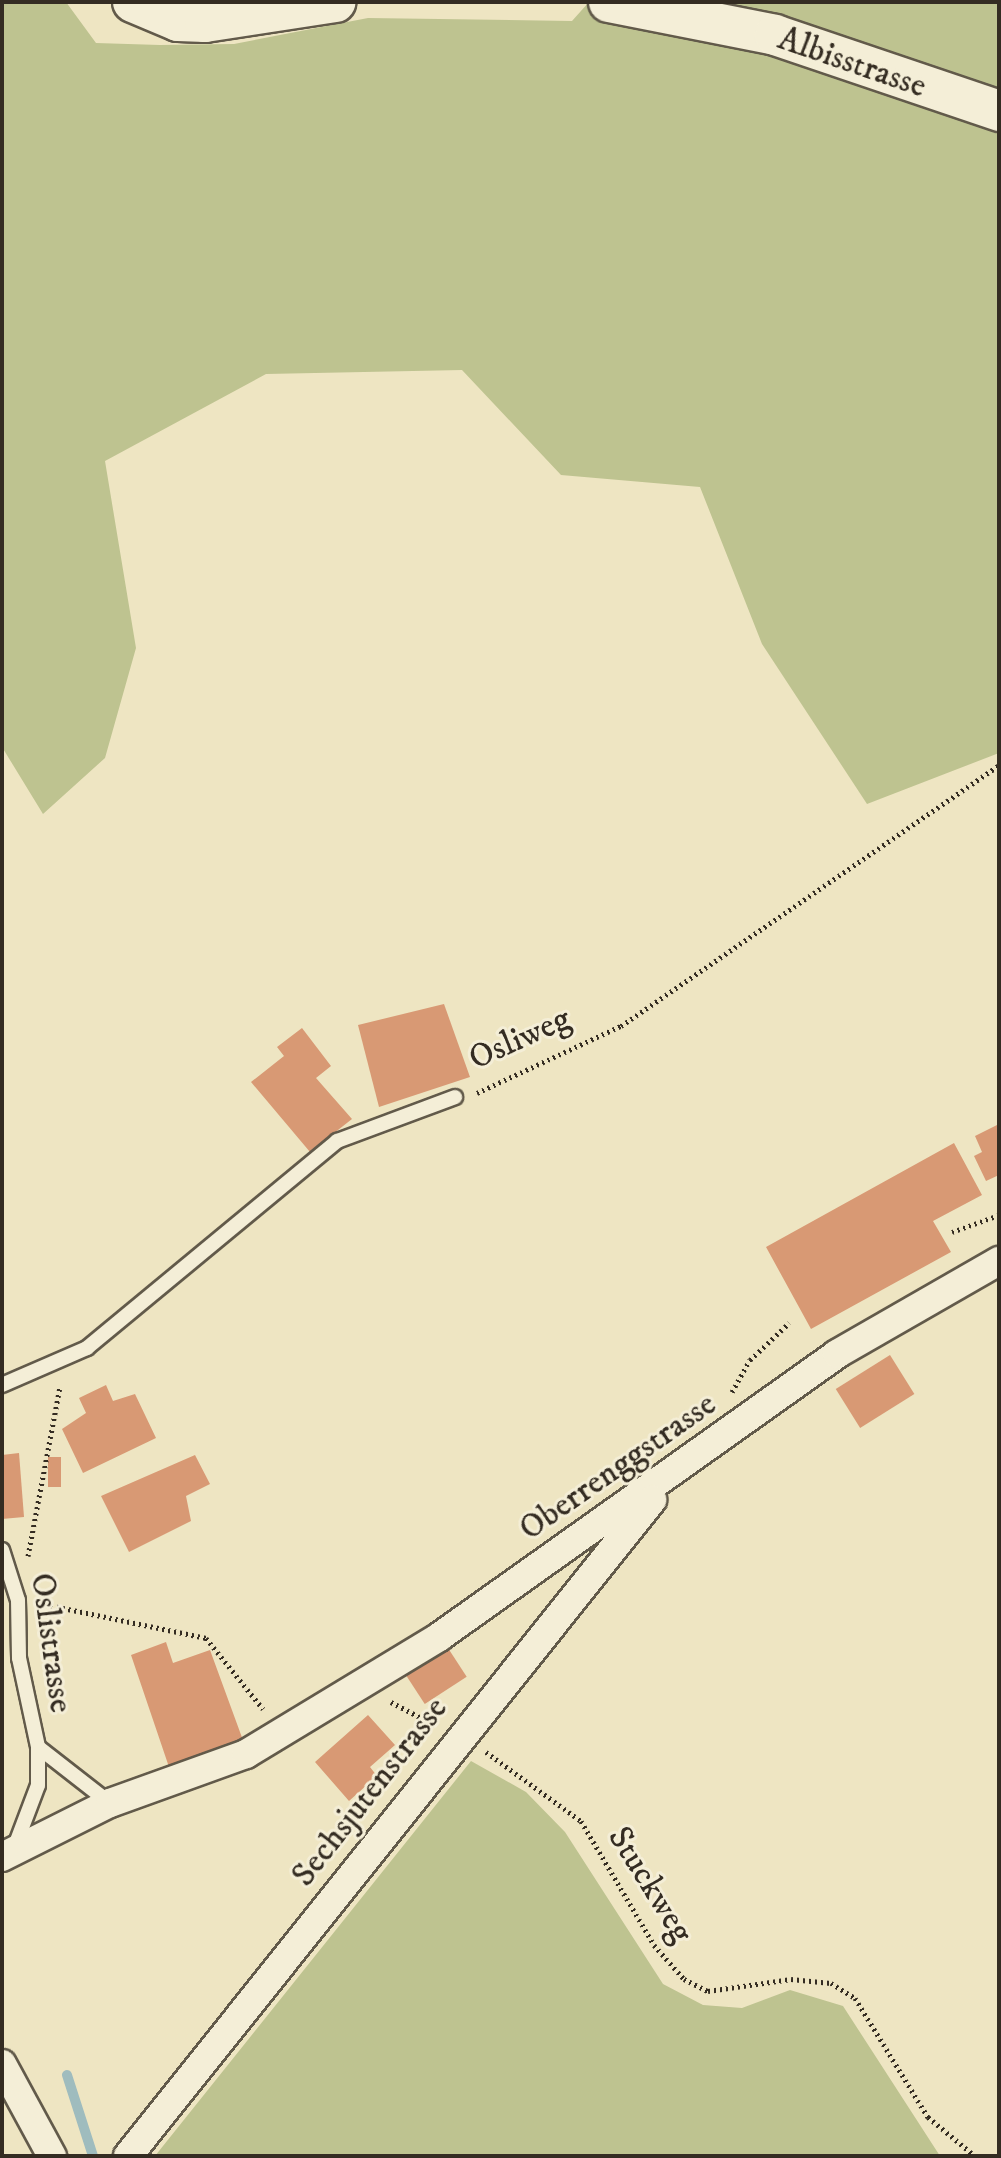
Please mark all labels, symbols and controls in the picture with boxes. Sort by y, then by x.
street label: Albisstrasse [773,19,931,107]
street label: Osliweg [463,999,577,1079]
street label: Oberrenggstrasse [512,1384,724,1550]
street label: Oslistrasse [21,1571,81,1715]
street label: Sechsjutenstrasse [283,1689,457,1895]
street label: Stuckweg [599,1820,701,1950]

